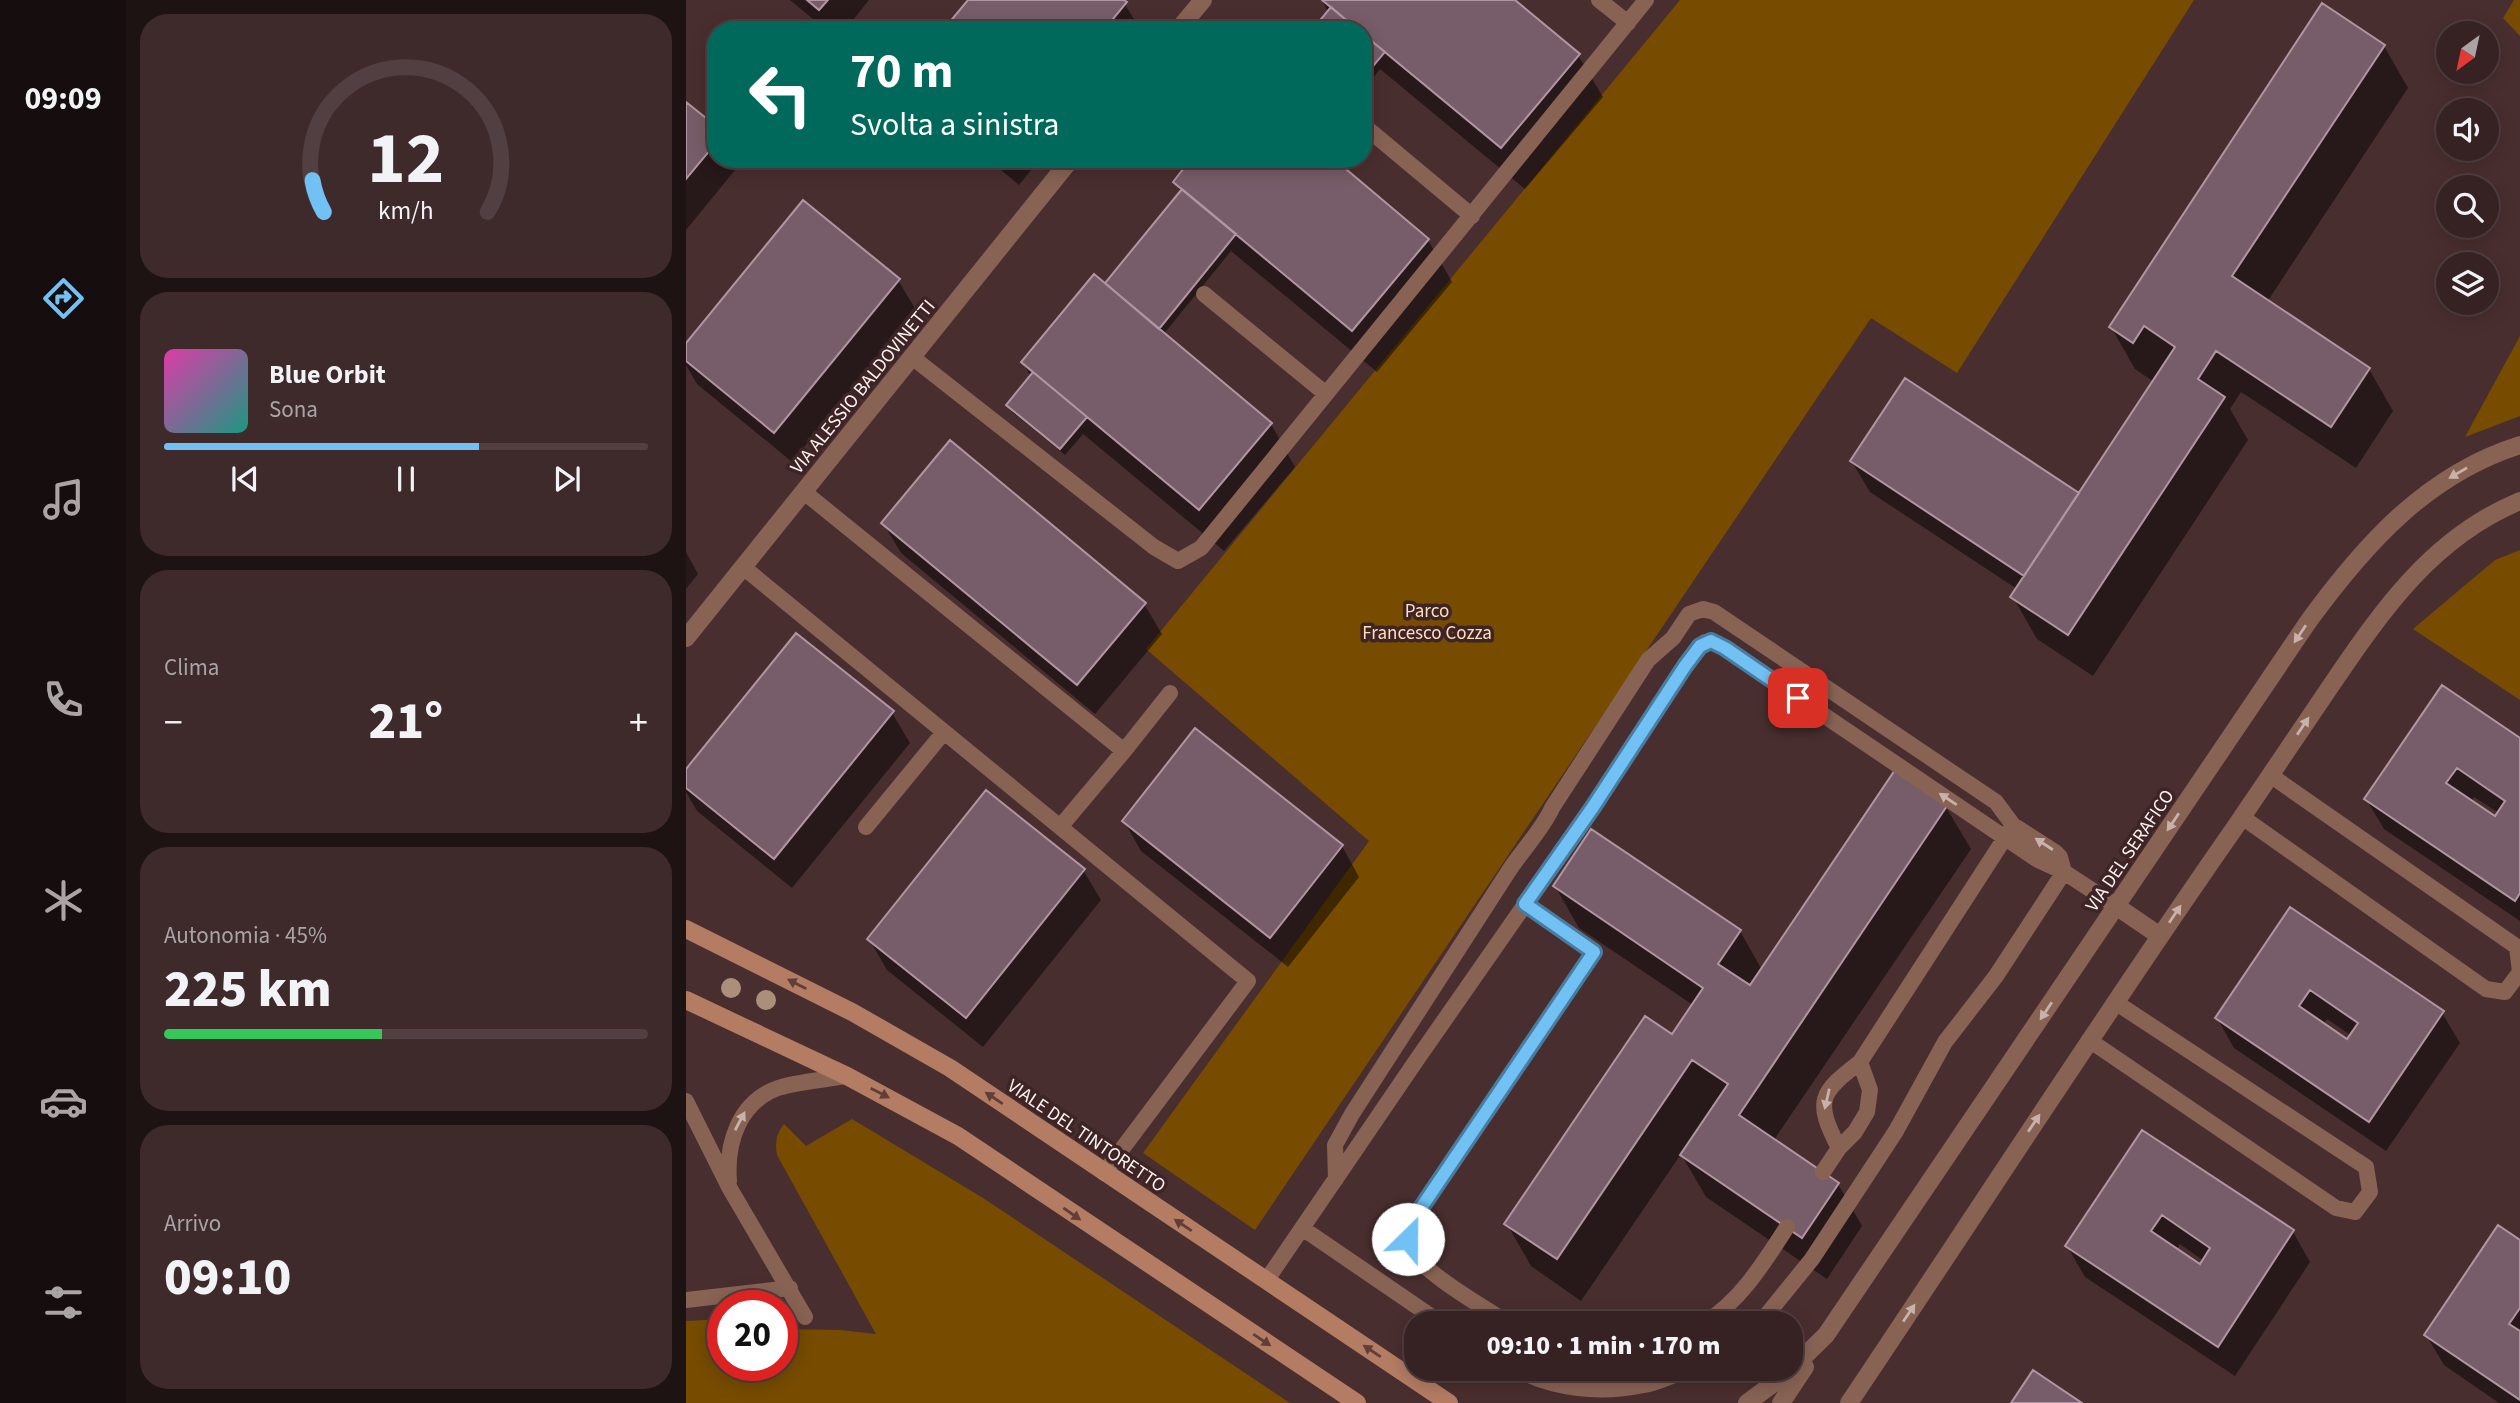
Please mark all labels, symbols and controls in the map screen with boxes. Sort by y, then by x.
north arrow [2436,21,2499,84]
map controls [2436,21,2499,315]
text: 70 m [850,37,954,107]
icon: left [735,49,826,140]
text: 09:09 [24,76,102,122]
button: sound [2436,98,2499,161]
text: Svolta a sinistra [850,102,1059,148]
text: 12 [368,107,444,211]
button: search [2436,175,2499,238]
text: km/h [378,193,434,229]
button: layers [2436,252,2499,315]
icon: directions [39,274,88,323]
street label: VIA ALESSIO BALDOVINETTI [784,294,942,480]
text: Blue Orbit [269,356,386,393]
text: Sona [269,393,318,426]
icon: previous [226,460,264,498]
icon: pause [387,460,425,498]
icon: next [548,460,586,498]
one-way arrow [2448,467,2468,479]
icon: music [39,475,88,524]
park label: Parco Francesco Cozza [1362,598,1492,647]
one-way arrow [2293,625,2307,643]
text: Clima [164,651,219,684]
pin [1768,668,1828,728]
icon: phone [39,675,88,724]
icon: arrive [1779,679,1817,717]
text: 21° [369,685,443,759]
text: − [164,696,183,750]
text: + [629,696,648,750]
one-way arrow [2296,717,2310,735]
street label: VIA DEL SERAFICO [2079,784,2181,917]
one-way arrow [1939,793,1958,806]
one-way arrow [2167,813,2180,832]
one-way arrow [2034,838,2053,851]
icon: climate [39,876,88,925]
one-way arrow [2168,905,2182,923]
text: Autonomia · 45% [164,919,327,952]
text: 225 km [164,953,332,1027]
one-way arrow [787,978,807,989]
one-way arrow [2039,1002,2053,1020]
street label: VIALE DEL TINTORETTO [1001,1073,1171,1199]
icon: car [39,1077,88,1126]
one-way arrow [870,1087,890,1099]
one-way arrow [1822,1089,1833,1111]
one-way arrow [984,1091,1004,1104]
one-way arrow [734,1111,746,1131]
one-way arrow [2028,1113,2041,1133]
position arrow [1371,1202,1445,1276]
text: Arrivo [164,1207,221,1240]
one-way arrow [1063,1207,1082,1220]
one-way arrow [1173,1219,1192,1232]
text: 09:10 [164,1241,291,1315]
icon: filters [39,1278,88,1327]
speed limit sign: 20 [707,1290,798,1381]
one-way arrow [1902,1303,1915,1323]
text: 09:10 · 1 min · 170 m [1487,1327,1720,1364]
one-way arrow [1252,1333,1272,1346]
one-way arrow [1362,1345,1382,1358]

